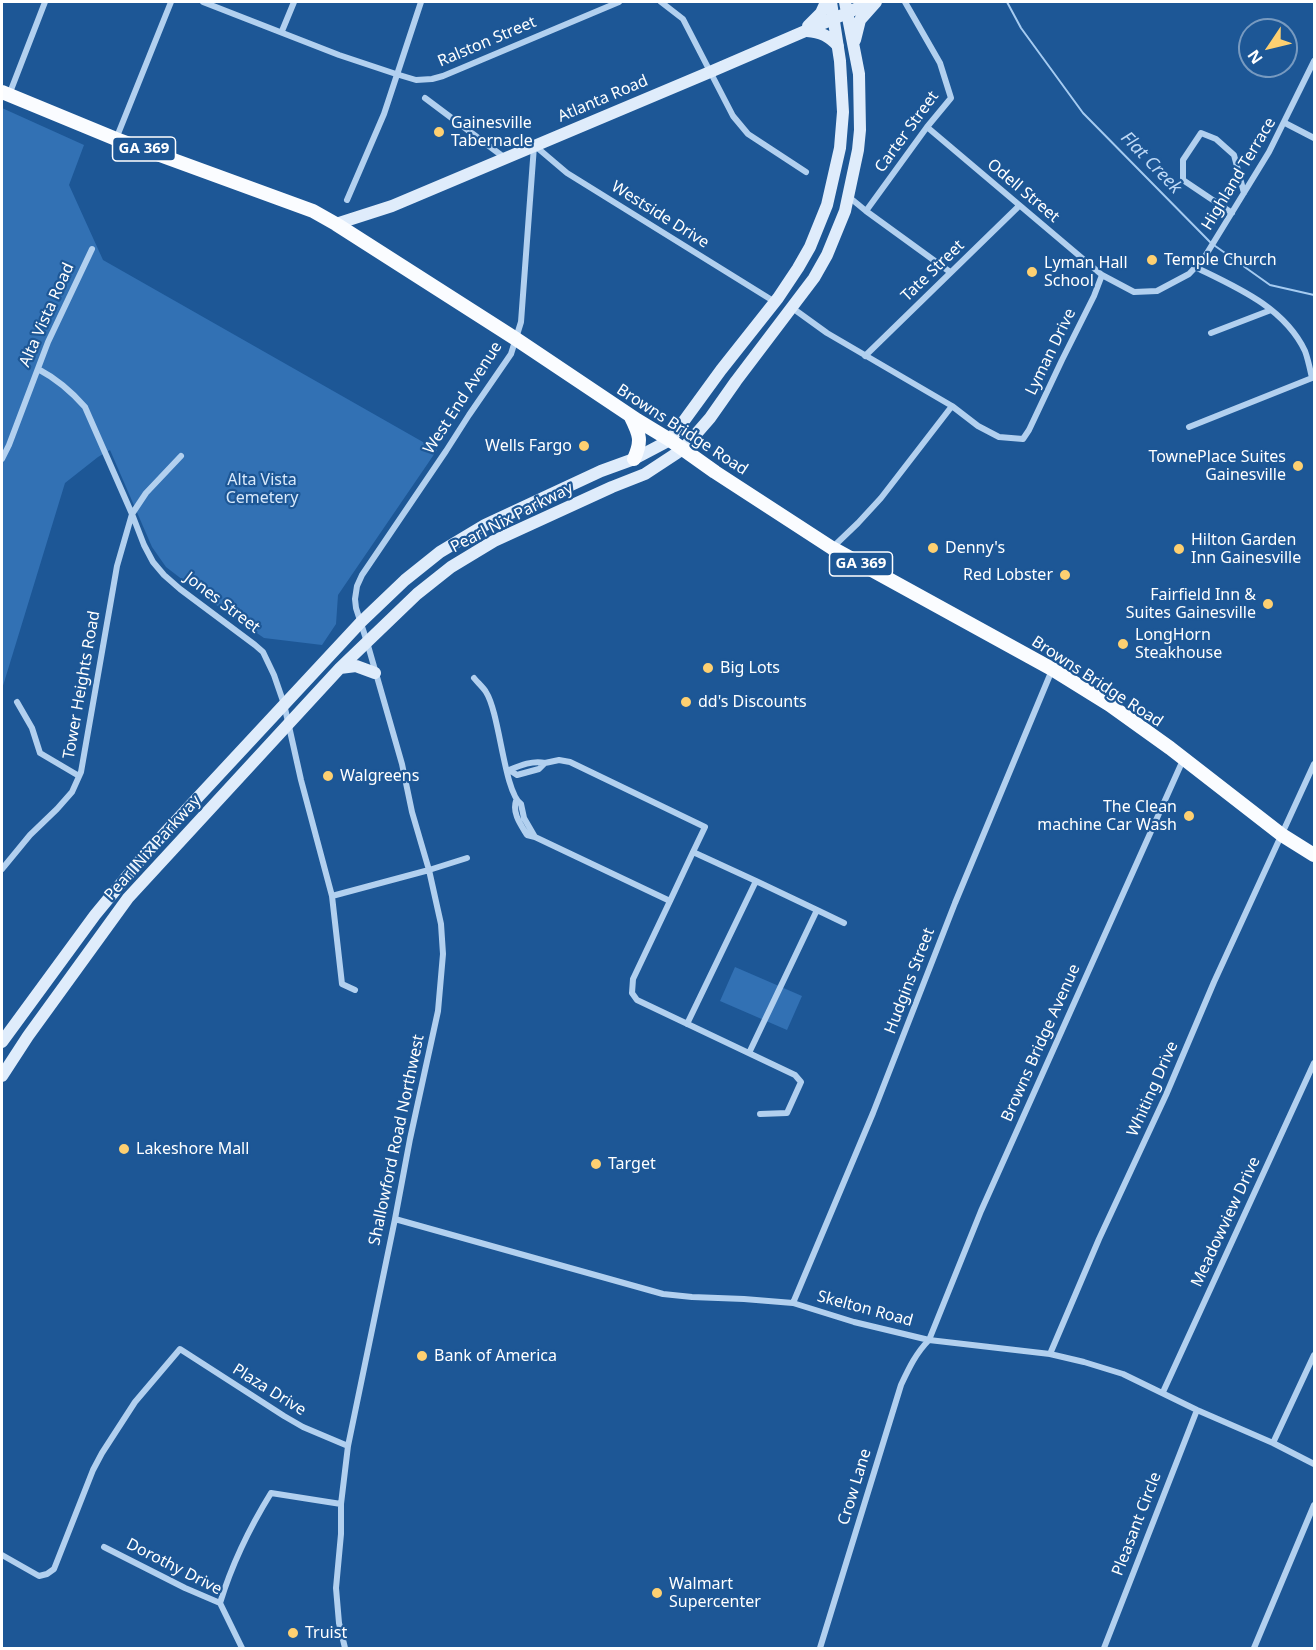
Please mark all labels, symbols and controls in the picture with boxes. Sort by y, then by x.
street label: Ralston Street [435,13,539,71]
north arrow [1238,18,1298,78]
text: N [1242,46,1268,69]
street label: Atlanta Road [555,71,651,127]
street label: Carter Street [871,88,943,176]
place label: Gainesville Tabernacle [451,113,533,151]
street label: Highland Terrace [1198,114,1280,234]
marker: Gainesville Tabernacle [432,125,446,139]
water label: Flat Creek [1116,127,1186,199]
road number: GA 369 [112,137,176,161]
street label: Odell Street [983,155,1063,227]
street label: Westside Drive [608,177,712,253]
street label: Tate Street [897,236,969,306]
place label: Temple Church [1164,250,1277,270]
place label: Lyman Hall School [1044,253,1128,291]
marker: Temple Church [1145,253,1159,267]
street label: Alta Vista Road [15,260,79,370]
marker: Lyman Hall School [1025,265,1039,279]
street label: Lyman Drive [1022,306,1080,398]
street label: West End Avenue [420,338,506,458]
street label: Browns Bridge Road [613,380,751,480]
place label: Wells Fargo [485,436,572,456]
marker: Wells Fargo [577,439,591,453]
place label: TownePlace Suites Gainesville [1148,447,1286,485]
marker: TownePlace Suites Gainesville [1291,459,1305,473]
park label: Alta Vista Cemetery [226,470,298,508]
street label: Pearl Nix Parkway [447,479,577,557]
place label: Hilton Garden Inn Gainesville [1191,530,1301,568]
place label: Denny's [945,538,1005,558]
marker: Denny's [926,541,940,555]
marker: Hilton Garden Inn Gainesville [1172,542,1186,556]
road number: GA 369 [830,552,892,576]
place label: Red Lobster [963,565,1053,585]
street label: Jones Street [181,568,263,638]
marker: Red Lobster [1058,568,1072,582]
place label: Fairfield Inn & Suites Gainesville [1126,585,1256,623]
marker: Fairfield Inn & Suites Gainesville [1261,597,1275,611]
street label: Tower Heights Road [59,609,105,761]
place label: LongHorn Steakhouse [1135,625,1222,663]
street label: Browns Bridge Road [1028,632,1166,732]
marker: LongHorn Steakhouse [1116,637,1130,651]
place label: Big Lots [720,658,780,678]
marker: Big Lots [701,661,715,675]
place label: dd's Discounts [698,692,807,712]
marker: dd's Discounts [679,695,693,709]
place label: Walgreens [340,766,419,786]
marker: Walgreens [321,769,335,783]
street label: Pearl Nix Parkway [101,791,205,905]
place label: The Clean machine Car Wash [1037,797,1177,835]
marker: The Clean machine Car Wash [1182,809,1196,823]
street label: Hudgins Street [881,925,939,1037]
street label: Browns Bridge Avenue [998,961,1084,1125]
street label: Shallowford Road Northwest [365,1033,429,1247]
street label: Whiting Drive [1123,1038,1183,1140]
place label: Lakeshore Mall [136,1139,249,1159]
marker: Lakeshore Mall [117,1142,131,1156]
place label: Target [608,1154,656,1174]
street label: Meadowview Drive [1187,1154,1265,1290]
marker: Target [589,1157,603,1171]
street label: Skelton Road [815,1287,915,1331]
place label: Bank of America [434,1346,557,1366]
marker: Bank of America [415,1349,429,1363]
street label: Plaza Drive [229,1360,309,1420]
street label: Crow Lane [834,1447,876,1527]
street label: Pleasant Circle [1108,1469,1166,1579]
street label: Dorothy Drive [123,1535,225,1599]
place label: Walmart Supercenter [669,1574,761,1612]
marker: Walmart Supercenter [650,1586,664,1600]
place label: Truist [305,1623,347,1643]
marker: Truist [286,1626,300,1640]

